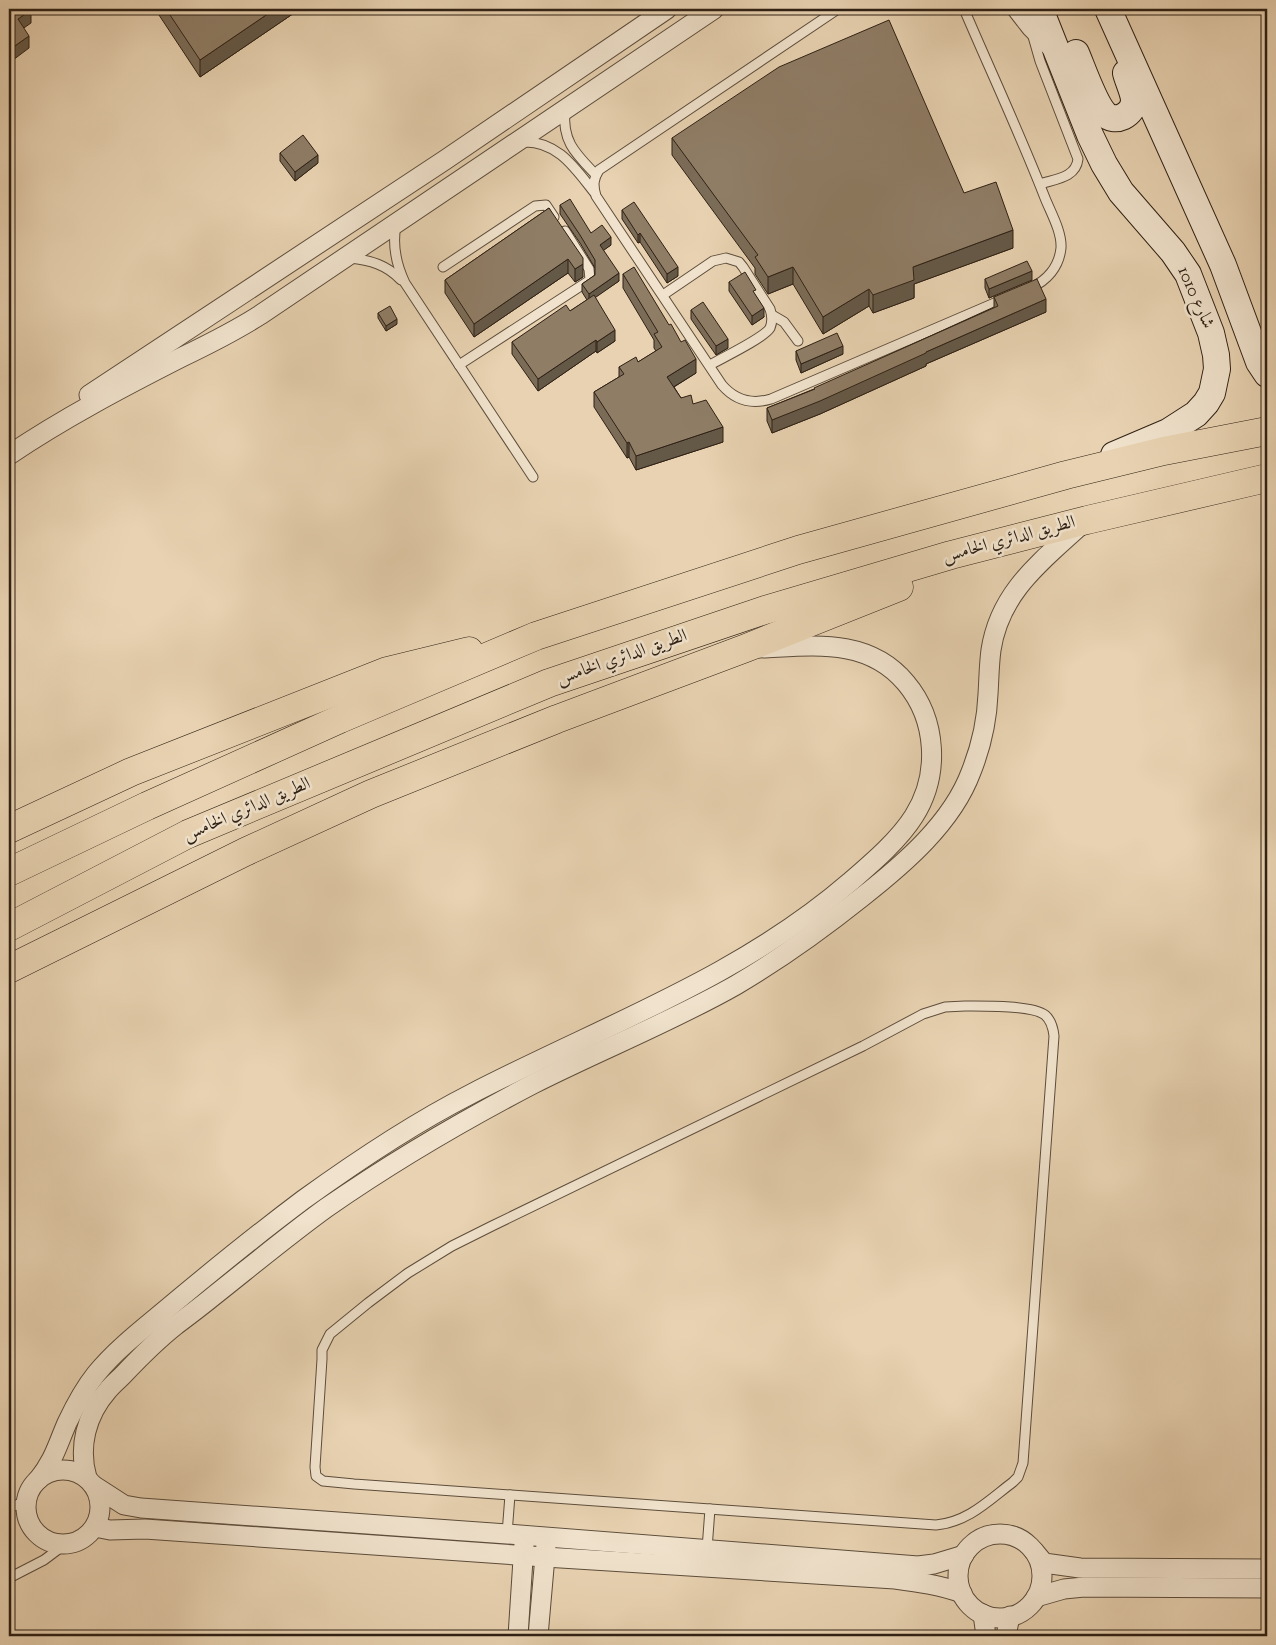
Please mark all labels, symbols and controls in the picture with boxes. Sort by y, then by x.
street label: شارع 1010 [1170,263,1220,333]
street label: الطريق الدائري الخامس [940,510,1078,570]
street label: الطريق الدائري الخامس [553,623,691,693]
street label: الطريق الدائري الخامس [179,771,315,849]

